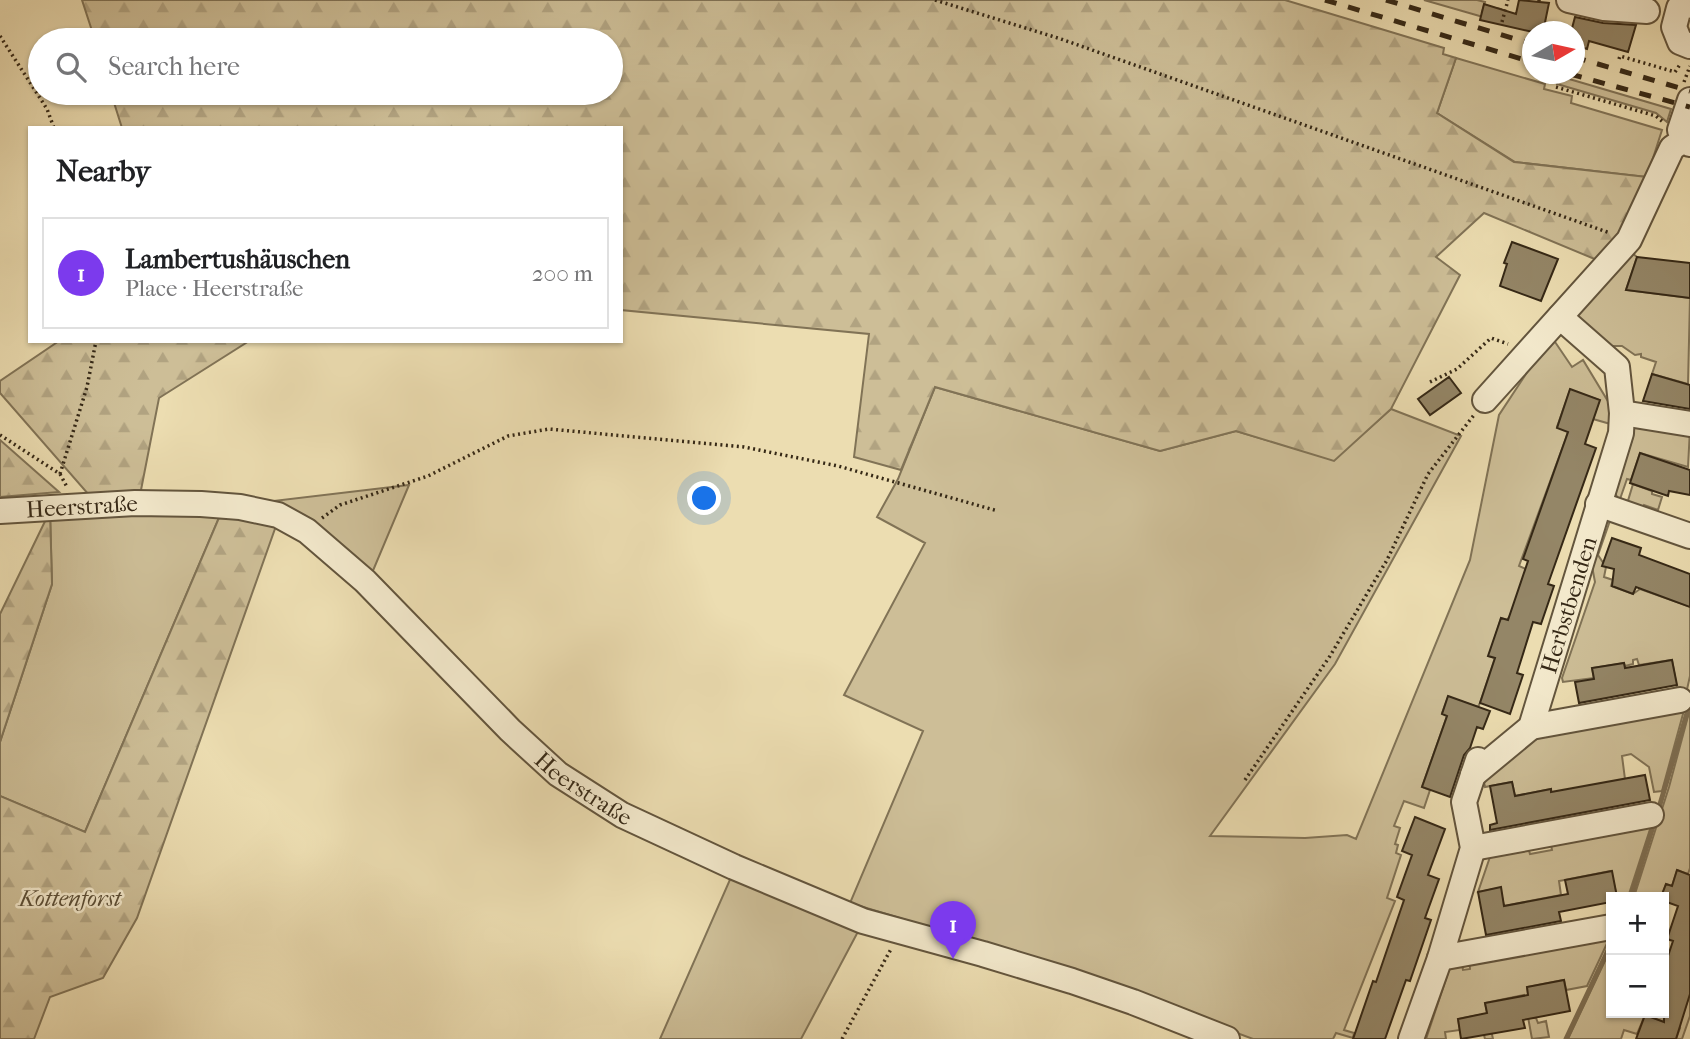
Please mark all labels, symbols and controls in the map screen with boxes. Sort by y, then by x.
north arrow [1522,21,1585,84]
search box [28,28,623,105]
icon: search [52,48,90,86]
text: Search here [108,51,240,82]
text: Nearby [56,154,151,189]
text: Lambertushäuschen [125,244,350,275]
text: 1 [77,260,85,287]
text: 200 m [532,260,593,287]
text: Place · Heerstraße [125,275,303,302]
your location [687,481,721,515]
street label: Heerstraße [25,490,138,523]
street label: Herbstbenden [1535,533,1603,677]
street label: Heerstraße [529,746,636,831]
park label: Kottenforst [17,885,123,912]
map controls [1606,892,1669,1018]
button: + [1606,892,1669,955]
pin: 1 [930,901,976,959]
button: − [1606,955,1669,1018]

